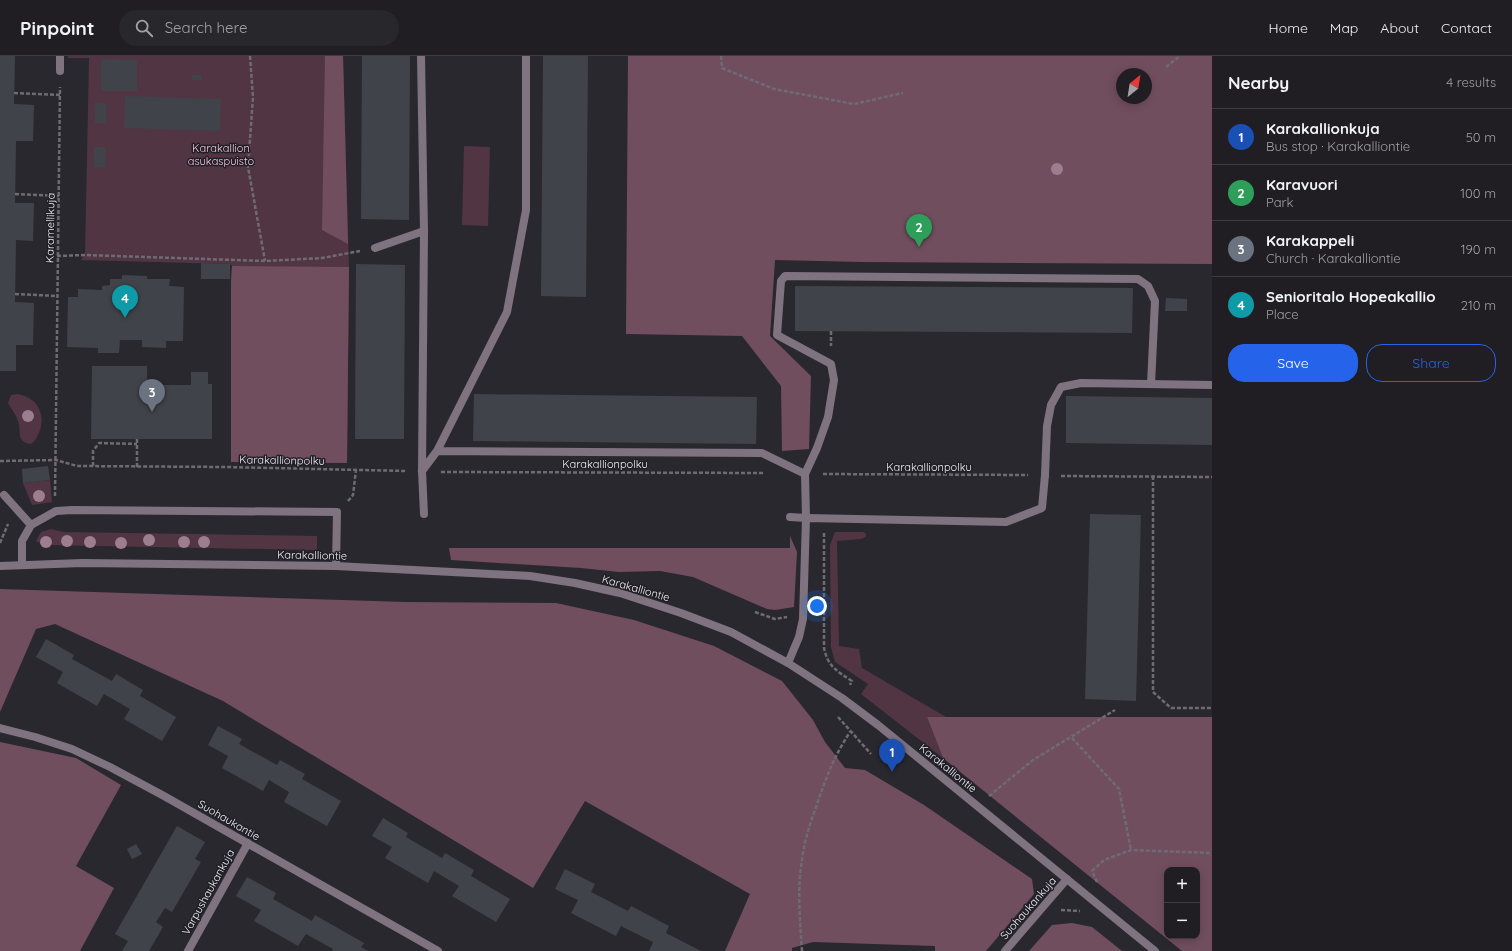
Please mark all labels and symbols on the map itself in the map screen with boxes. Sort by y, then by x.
north arrow [1116,68,1152,104]
park label: Karakallion asukaspuisto [188,141,255,168]
street label: Karamellikuja [42,193,58,263]
pin: 2 [906,214,932,247]
pin: 4 [112,285,138,318]
pin: 3 [139,379,165,412]
street label: Karakallionpolku [239,452,325,468]
street label: Karakallionpolku [562,457,648,471]
street label: Karakallionpolku [886,460,972,474]
street label: Karakalliontie [277,547,347,563]
street label: Karakalliontie [600,572,672,604]
your location [807,596,827,616]
pin: 1 [879,739,905,772]
street label: Karakalliontie [916,741,980,795]
street label: Suohaukantie [195,797,263,843]
street label: Varpushaukankuja [179,847,237,937]
street label: Suohaukankuja [997,874,1059,942]

